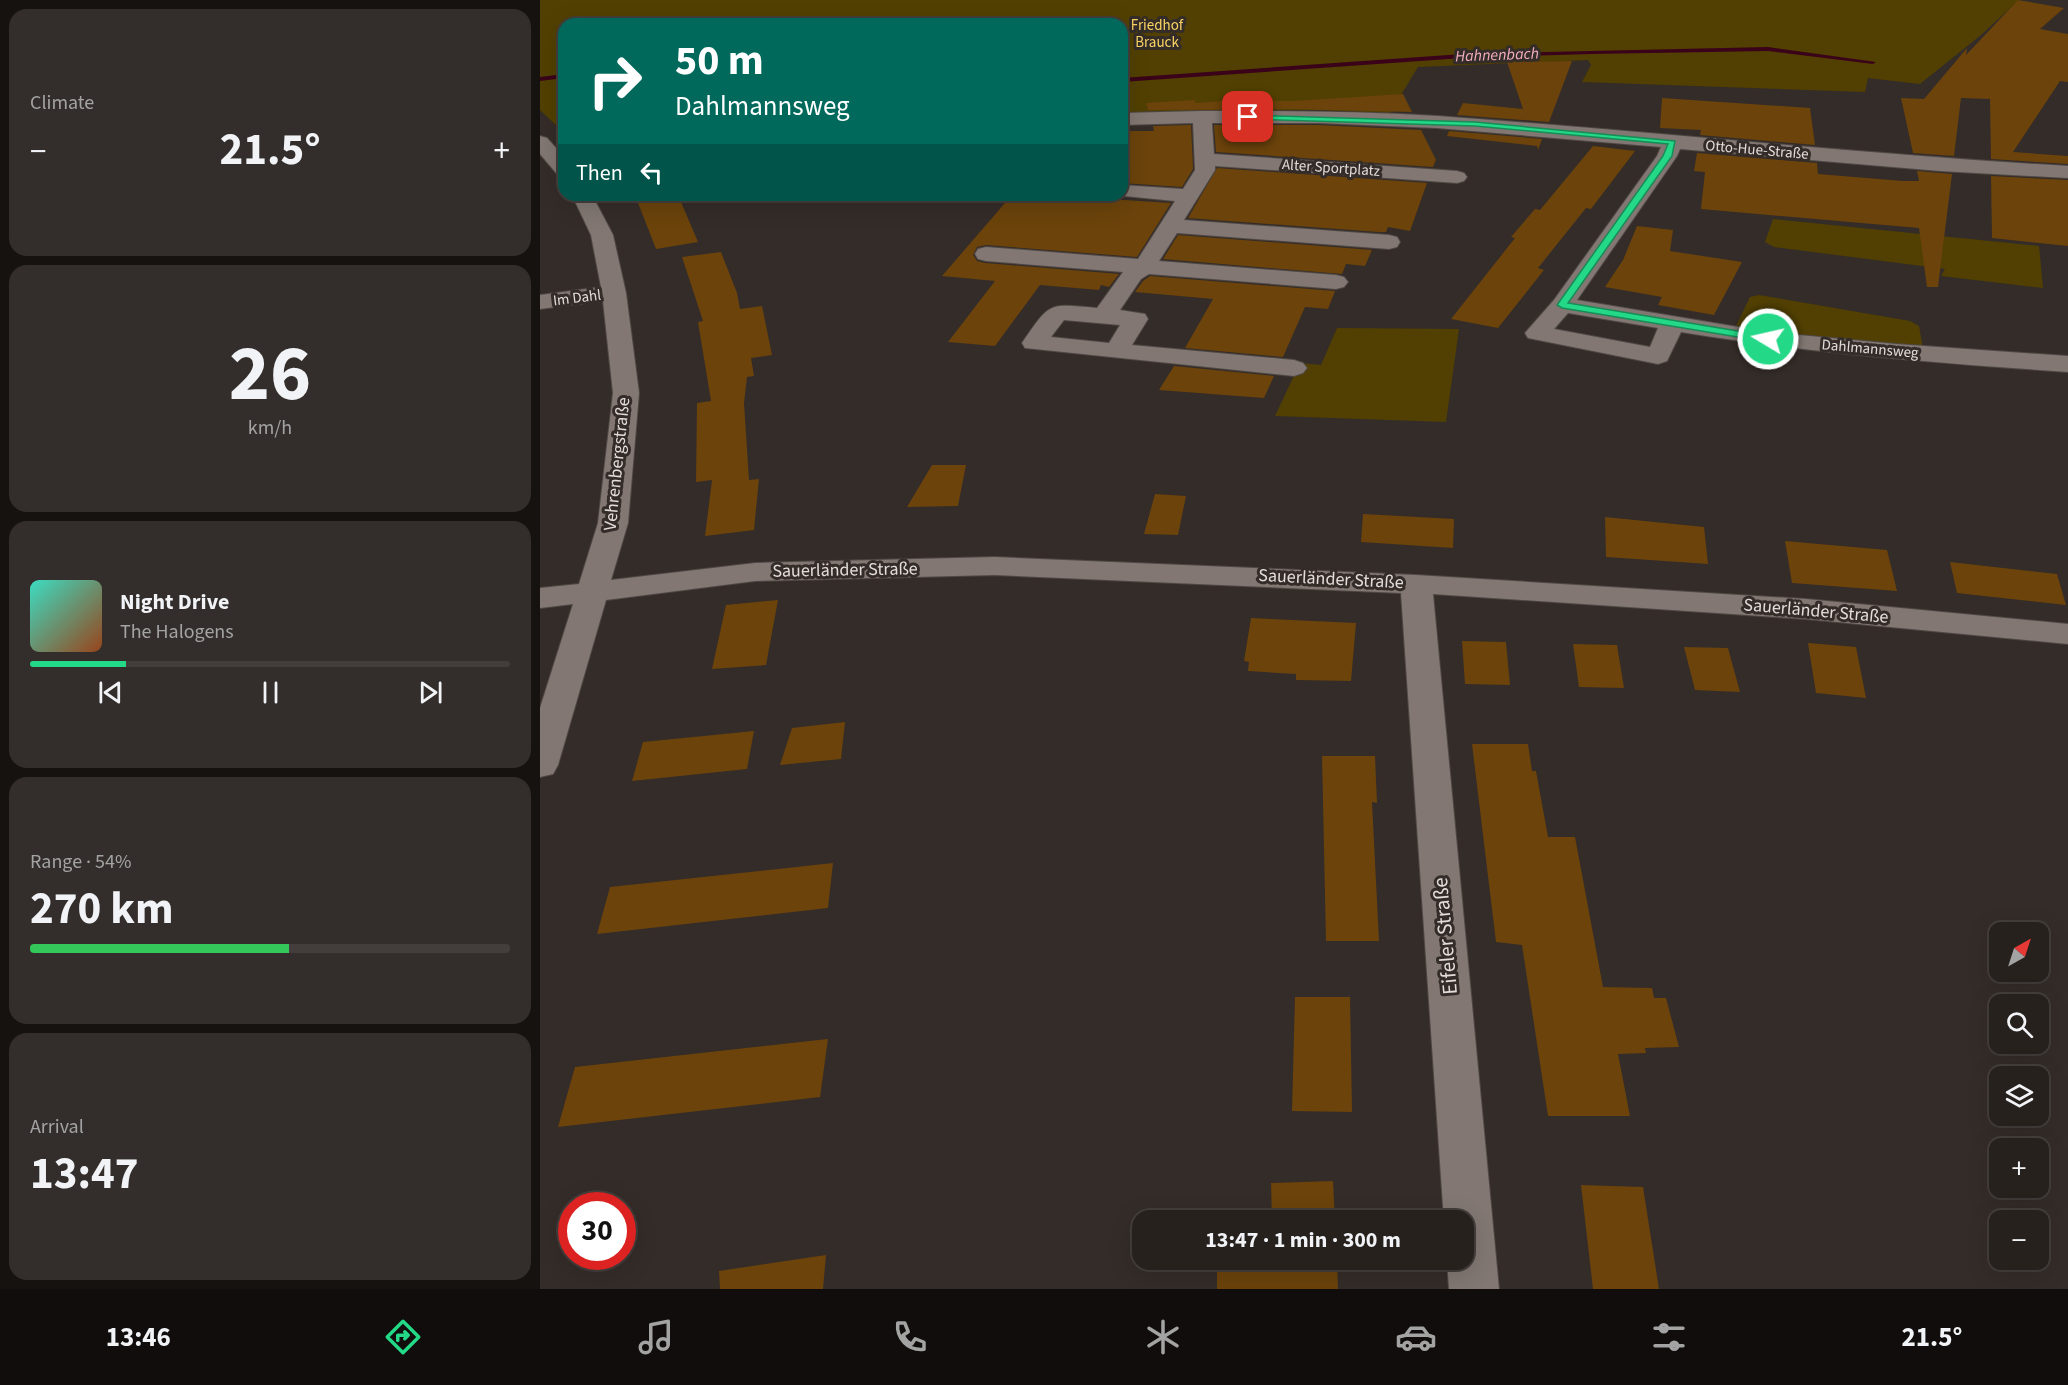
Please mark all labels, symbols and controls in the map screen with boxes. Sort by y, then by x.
park label: Friedhof Brauck [1131,15,1184,53]
text: 50 m [675,31,764,91]
icon: right [576,42,654,120]
water label: Hahnenbach [1455,43,1539,67]
text: Dahlmannsweg [675,87,850,126]
text: Climate [30,89,94,117]
pin [1222,91,1273,142]
icon: arrive [1231,100,1264,133]
text: 21.5° [219,118,321,182]
text: − [30,128,46,175]
text: + [494,128,510,175]
street label: Otto-Hue-Straße [1704,135,1810,165]
street label: Alter Sportplatz [1281,154,1381,182]
icon: left [635,156,668,189]
text: Then [576,157,623,189]
street label: Im Dahl [552,285,602,311]
position arrow [1736,307,1800,371]
text: 26 [229,319,311,430]
street label: Dahlmannsweg [1821,334,1920,364]
street label: Vehrenbergstraße [598,396,636,532]
text: km/h [248,414,292,442]
street label: Sauerländer Straße [772,556,918,584]
street label: Sauerländer Straße [1258,563,1404,595]
text: Night Drive [120,586,229,618]
street label: Sauerländer Straße [1742,592,1890,630]
text: The Halogens [120,618,234,646]
icon: previous [94,676,127,709]
icon: pause [254,676,287,709]
icon: next [414,676,447,709]
text: Range · 54% [30,848,131,876]
street label: Eifeler Straße [1425,876,1465,996]
text: 270 km [30,877,174,941]
north arrow [1989,922,2049,982]
map controls [1989,922,2049,1270]
button: search [1989,994,2049,1054]
button: layers [1989,1066,2049,1126]
text: Arrival [30,1113,84,1141]
button: + [1989,1138,2049,1198]
text: 13:47 [30,1142,139,1206]
speed limit sign: 30 [558,1192,636,1270]
button: − [1989,1210,2049,1270]
text: 13:47 · 1 min · 300 m [1205,1224,1401,1256]
icon: directions [382,1316,424,1358]
icon: music [635,1316,677,1358]
icon: phone [889,1316,931,1358]
icon: climate [1142,1316,1184,1358]
icon: car [1395,1316,1437,1358]
icon: filters [1648,1316,1690,1358]
text: 13:46 [106,1318,171,1357]
text: 21.5° [1902,1318,1962,1357]

